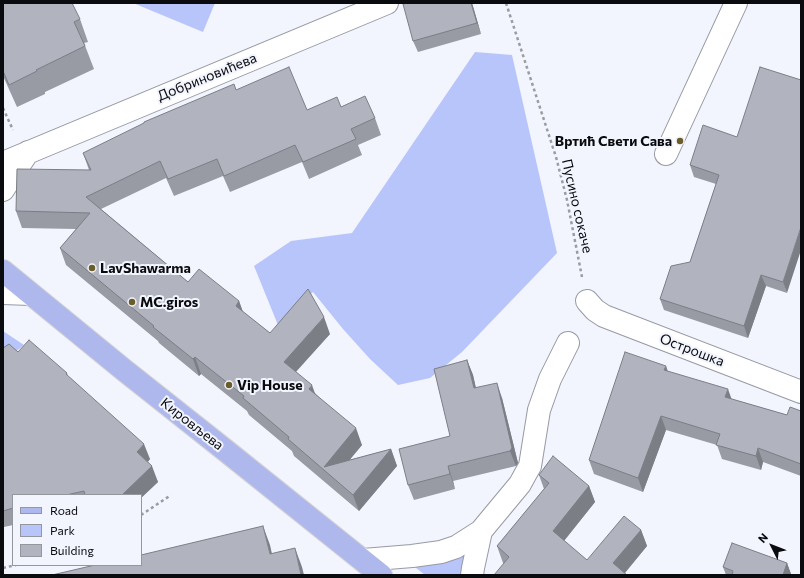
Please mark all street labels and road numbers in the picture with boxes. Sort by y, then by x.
street label: Добриновићева [155,49,259,105]
street label: Пусино сокаче [558,157,596,255]
street label: Острошка [657,330,727,370]
street label: Кировљева [157,394,227,454]

